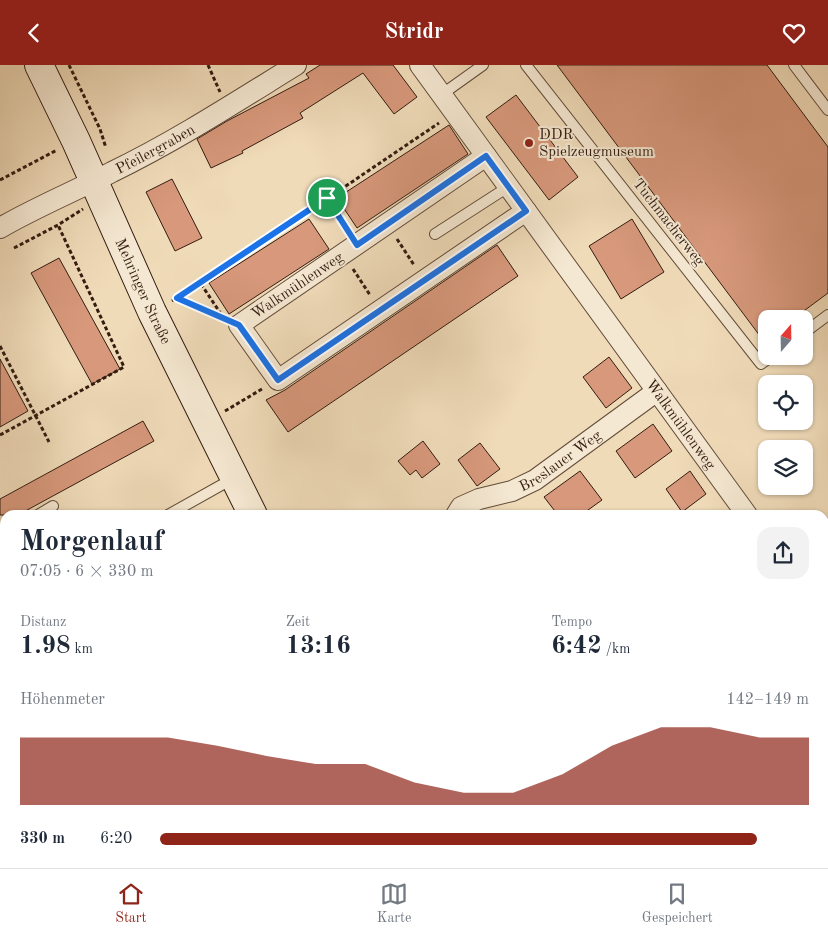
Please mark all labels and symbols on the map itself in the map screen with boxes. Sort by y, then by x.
street label: Pfeilergraben [114,123,198,178]
place label: DDR Spielzeugmuseum [539,128,654,160]
marker: DDR Spielzeugmuseum [523,137,535,149]
street label: Tuchmacherweg [629,176,706,269]
pin [306,177,348,219]
street label: Mehringer Straße [111,237,173,347]
street label: Walkmühlenweg [249,250,346,322]
north arrow [758,310,812,365]
street label: Walkmühlenweg [642,377,717,473]
street label: Breslauer Weg [517,428,605,495]

